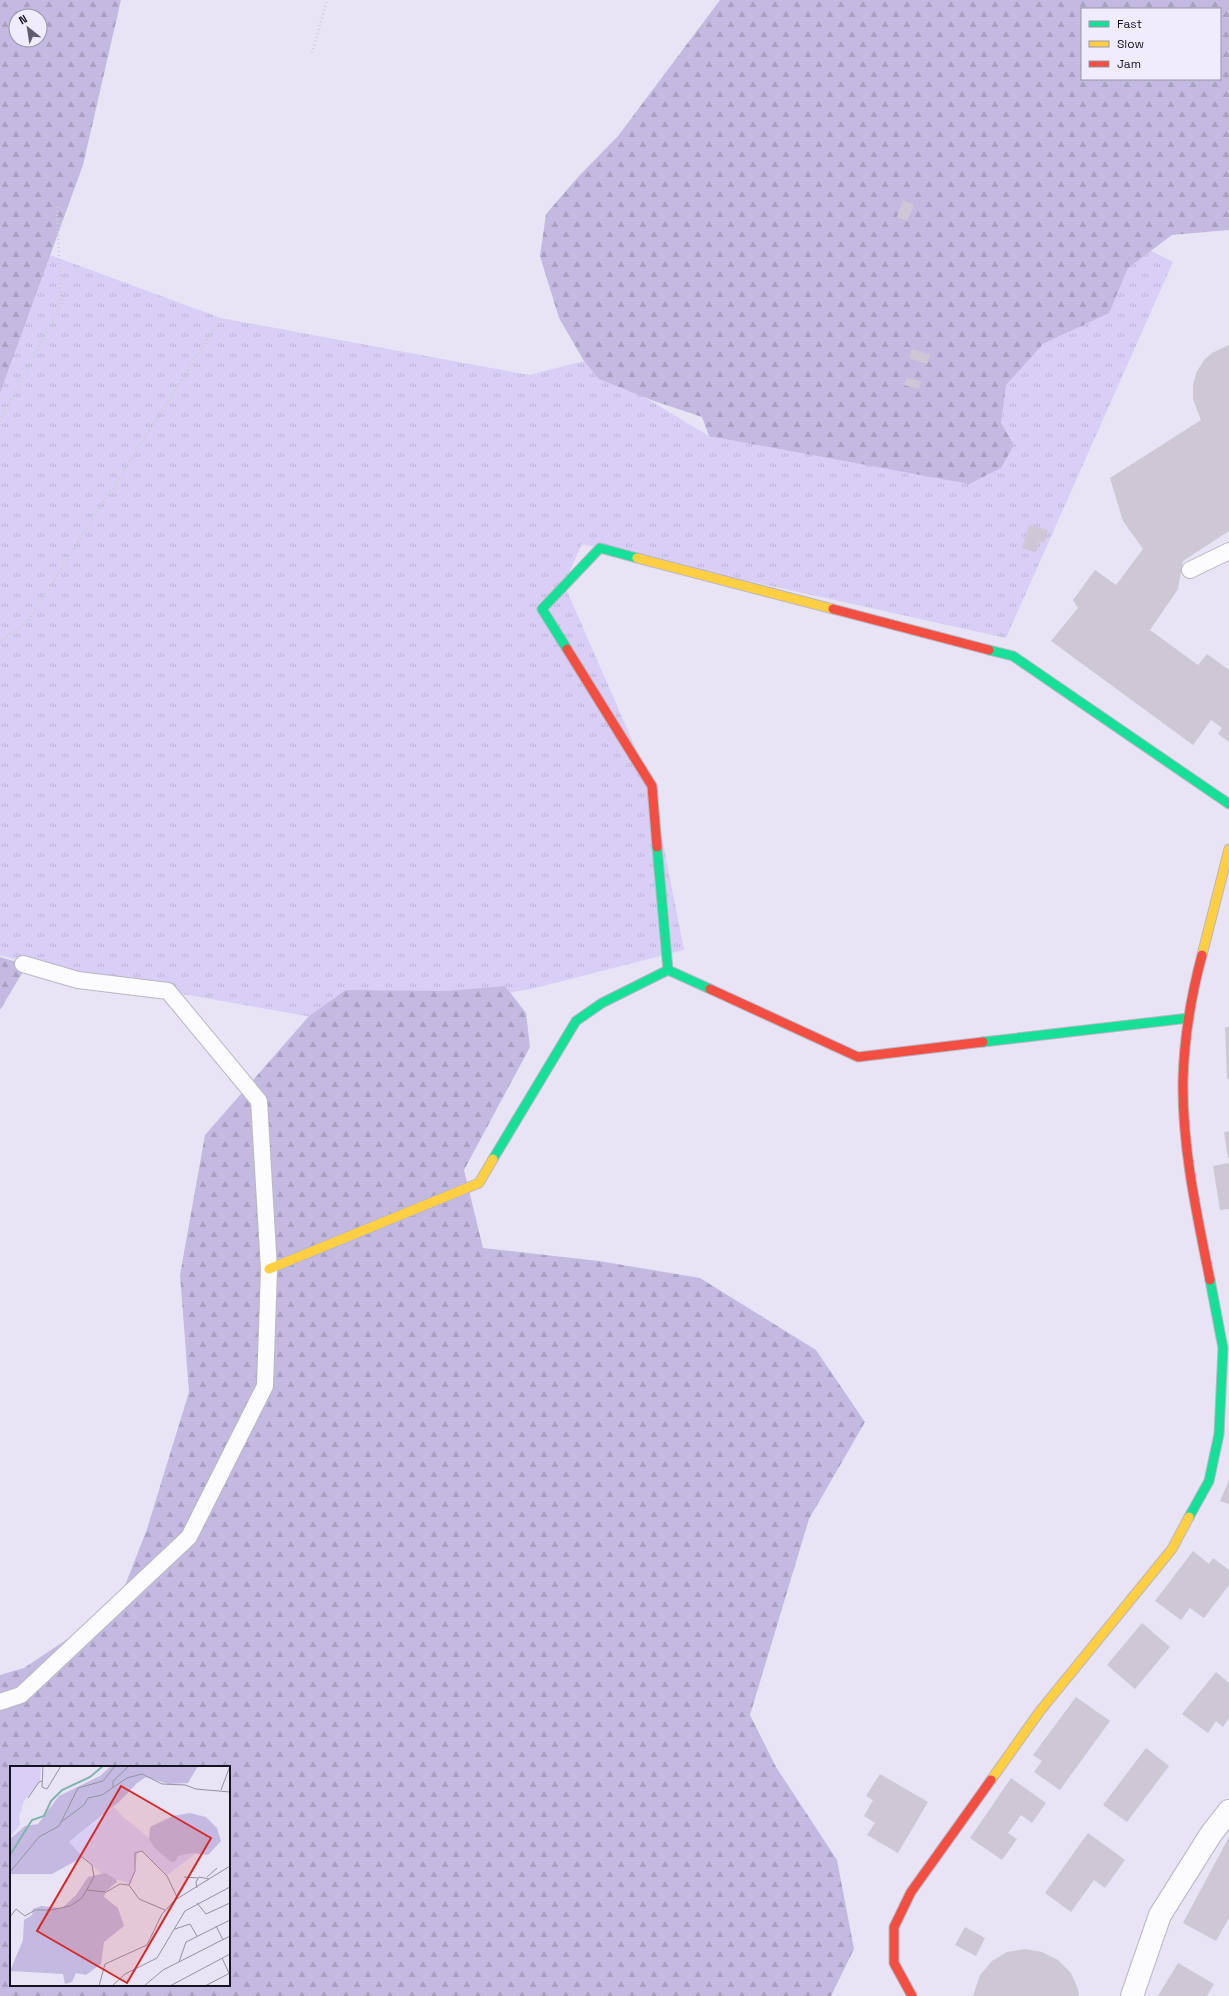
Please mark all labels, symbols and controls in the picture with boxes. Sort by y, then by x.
north arrow [8,8,48,48]
legend [1081,8,1221,80]
text: N [16,11,30,27]
text: Fast [1117,16,1142,32]
text: Slow [1117,36,1144,52]
text: Jam [1117,56,1141,72]
inset map [10,1766,230,1986]

